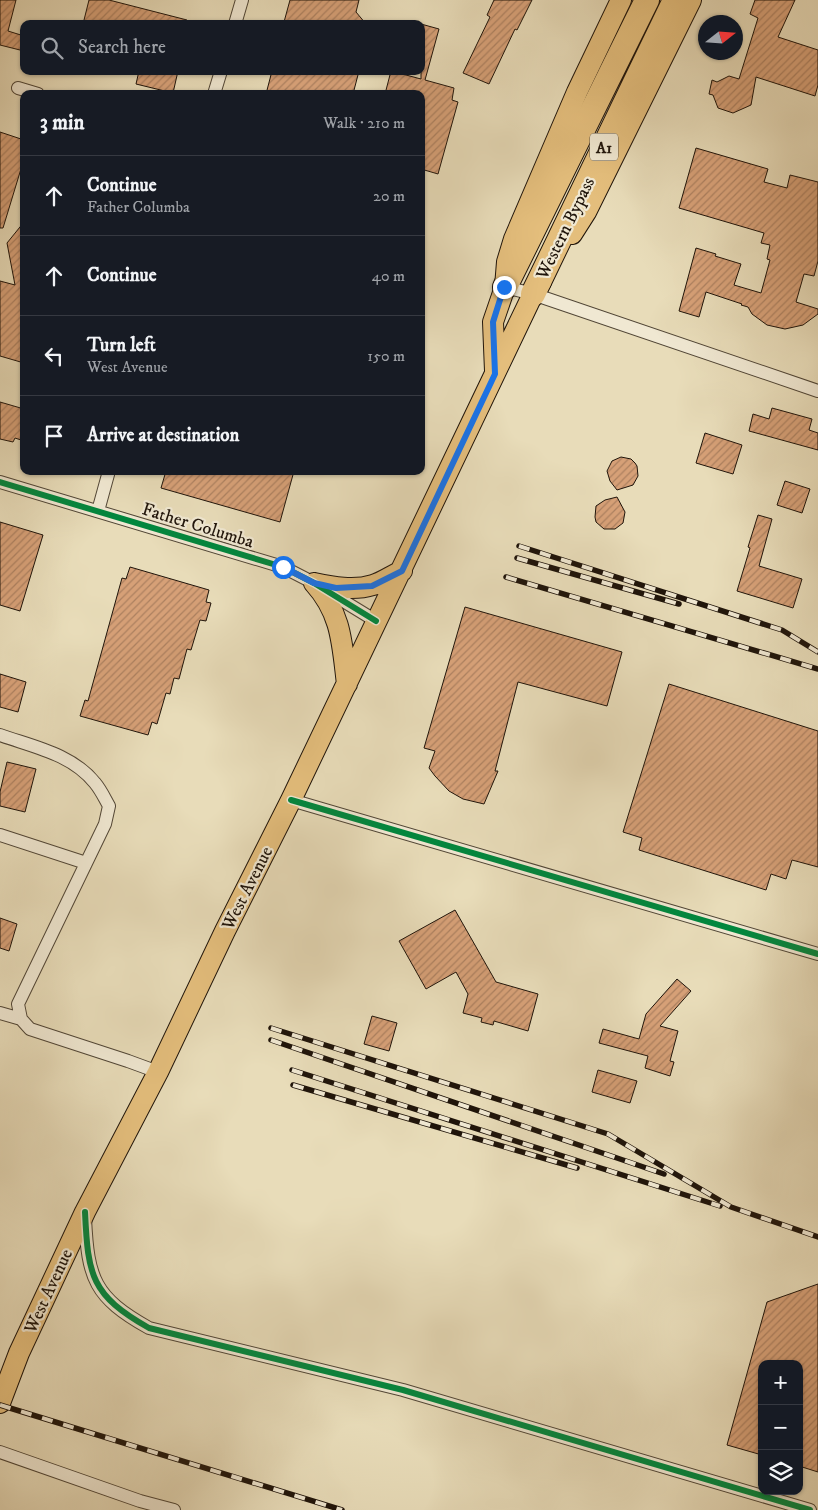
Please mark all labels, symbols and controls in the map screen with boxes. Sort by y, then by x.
north arrow [698,15,743,60]
search box [20,20,425,75]
icon: search [38,34,66,62]
text: Search here [78,36,166,59]
text: 3 min [40,110,85,136]
text: Walk · 210 m [323,113,405,133]
road number: A1 [590,134,618,160]
text: Continue [87,174,157,197]
street label: Western Bypass [531,174,600,284]
icon: ahead [40,182,68,210]
text: 20 m [373,186,405,206]
text: Father Columba [87,197,190,217]
icon: ahead [40,262,68,290]
text: Continue [87,264,157,287]
text: 40 m [372,266,405,286]
route end [493,276,516,299]
text: Turn left [87,334,156,357]
icon: left [40,342,68,370]
text: 150 m [367,346,405,366]
text: West Avenue [87,357,168,377]
icon: arrive [40,422,68,450]
text: Arrive at destination [87,424,239,447]
street label: Father Columba [139,499,256,553]
route start [272,556,295,579]
street label: West Avenue [217,843,278,935]
street label: West Avenue [19,1246,78,1338]
map controls [758,1360,803,1495]
button: + [758,1360,803,1405]
button: − [758,1405,803,1450]
button: layers [758,1450,803,1495]

